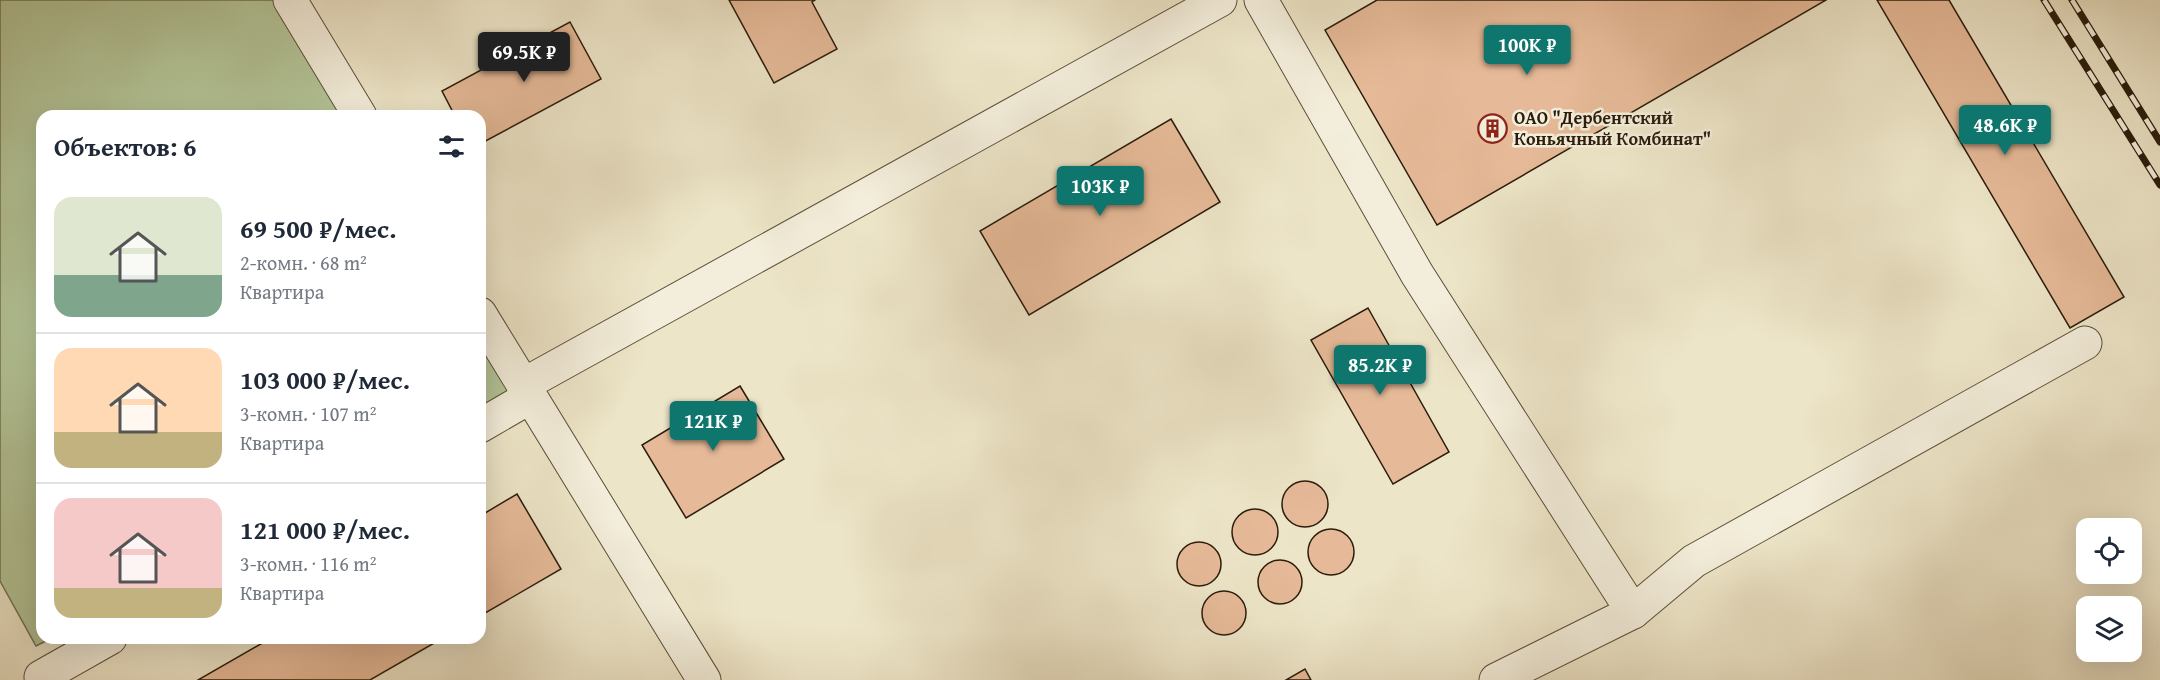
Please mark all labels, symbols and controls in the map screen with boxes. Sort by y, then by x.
pin: 100K ₽ [1478,25,1576,76]
text: 100K ₽ [1498,30,1556,59]
pin: 69.5K ₽ [469,32,579,83]
text: 69.5K ₽ [492,37,556,66]
place label: ОАО "Дербентский Коньячный Комбинат" [1514,104,1711,152]
pin: 48.6K ₽ [1950,105,2060,156]
text: 48.6K ₽ [1973,110,2037,139]
building icon: ОАО "Дербентский Коньячный Комбинат" [1477,112,1509,144]
text: Объектов: 6 [54,127,197,166]
icon: filters [435,130,468,163]
pin: 103K ₽ [1051,166,1149,217]
text: 103K ₽ [1071,171,1129,200]
text: 69 500 ₽/мес. [240,209,396,248]
icon: home [102,221,174,293]
text: 2-комн. · 68 m² [240,248,367,277]
text: Квартира [240,277,324,306]
pin: 85.2K ₽ [1325,345,1435,396]
text: 85.2K ₽ [1348,350,1412,379]
text: 103 000 ₽/мес. [240,360,410,399]
icon: home [102,372,174,444]
text: 3-комн. · 107 m² [240,399,376,428]
pin: 121K ₽ [664,401,762,452]
text: 121K ₽ [684,406,742,435]
text: Квартира [240,428,324,457]
text: 121 000 ₽/мес. [240,510,410,549]
map controls [2076,518,2142,662]
button: locate [2076,518,2142,584]
icon: home [102,522,174,594]
text: 3-комн. · 116 m² [240,549,376,578]
text: Квартира [240,578,324,607]
button: layers [2076,596,2142,662]

